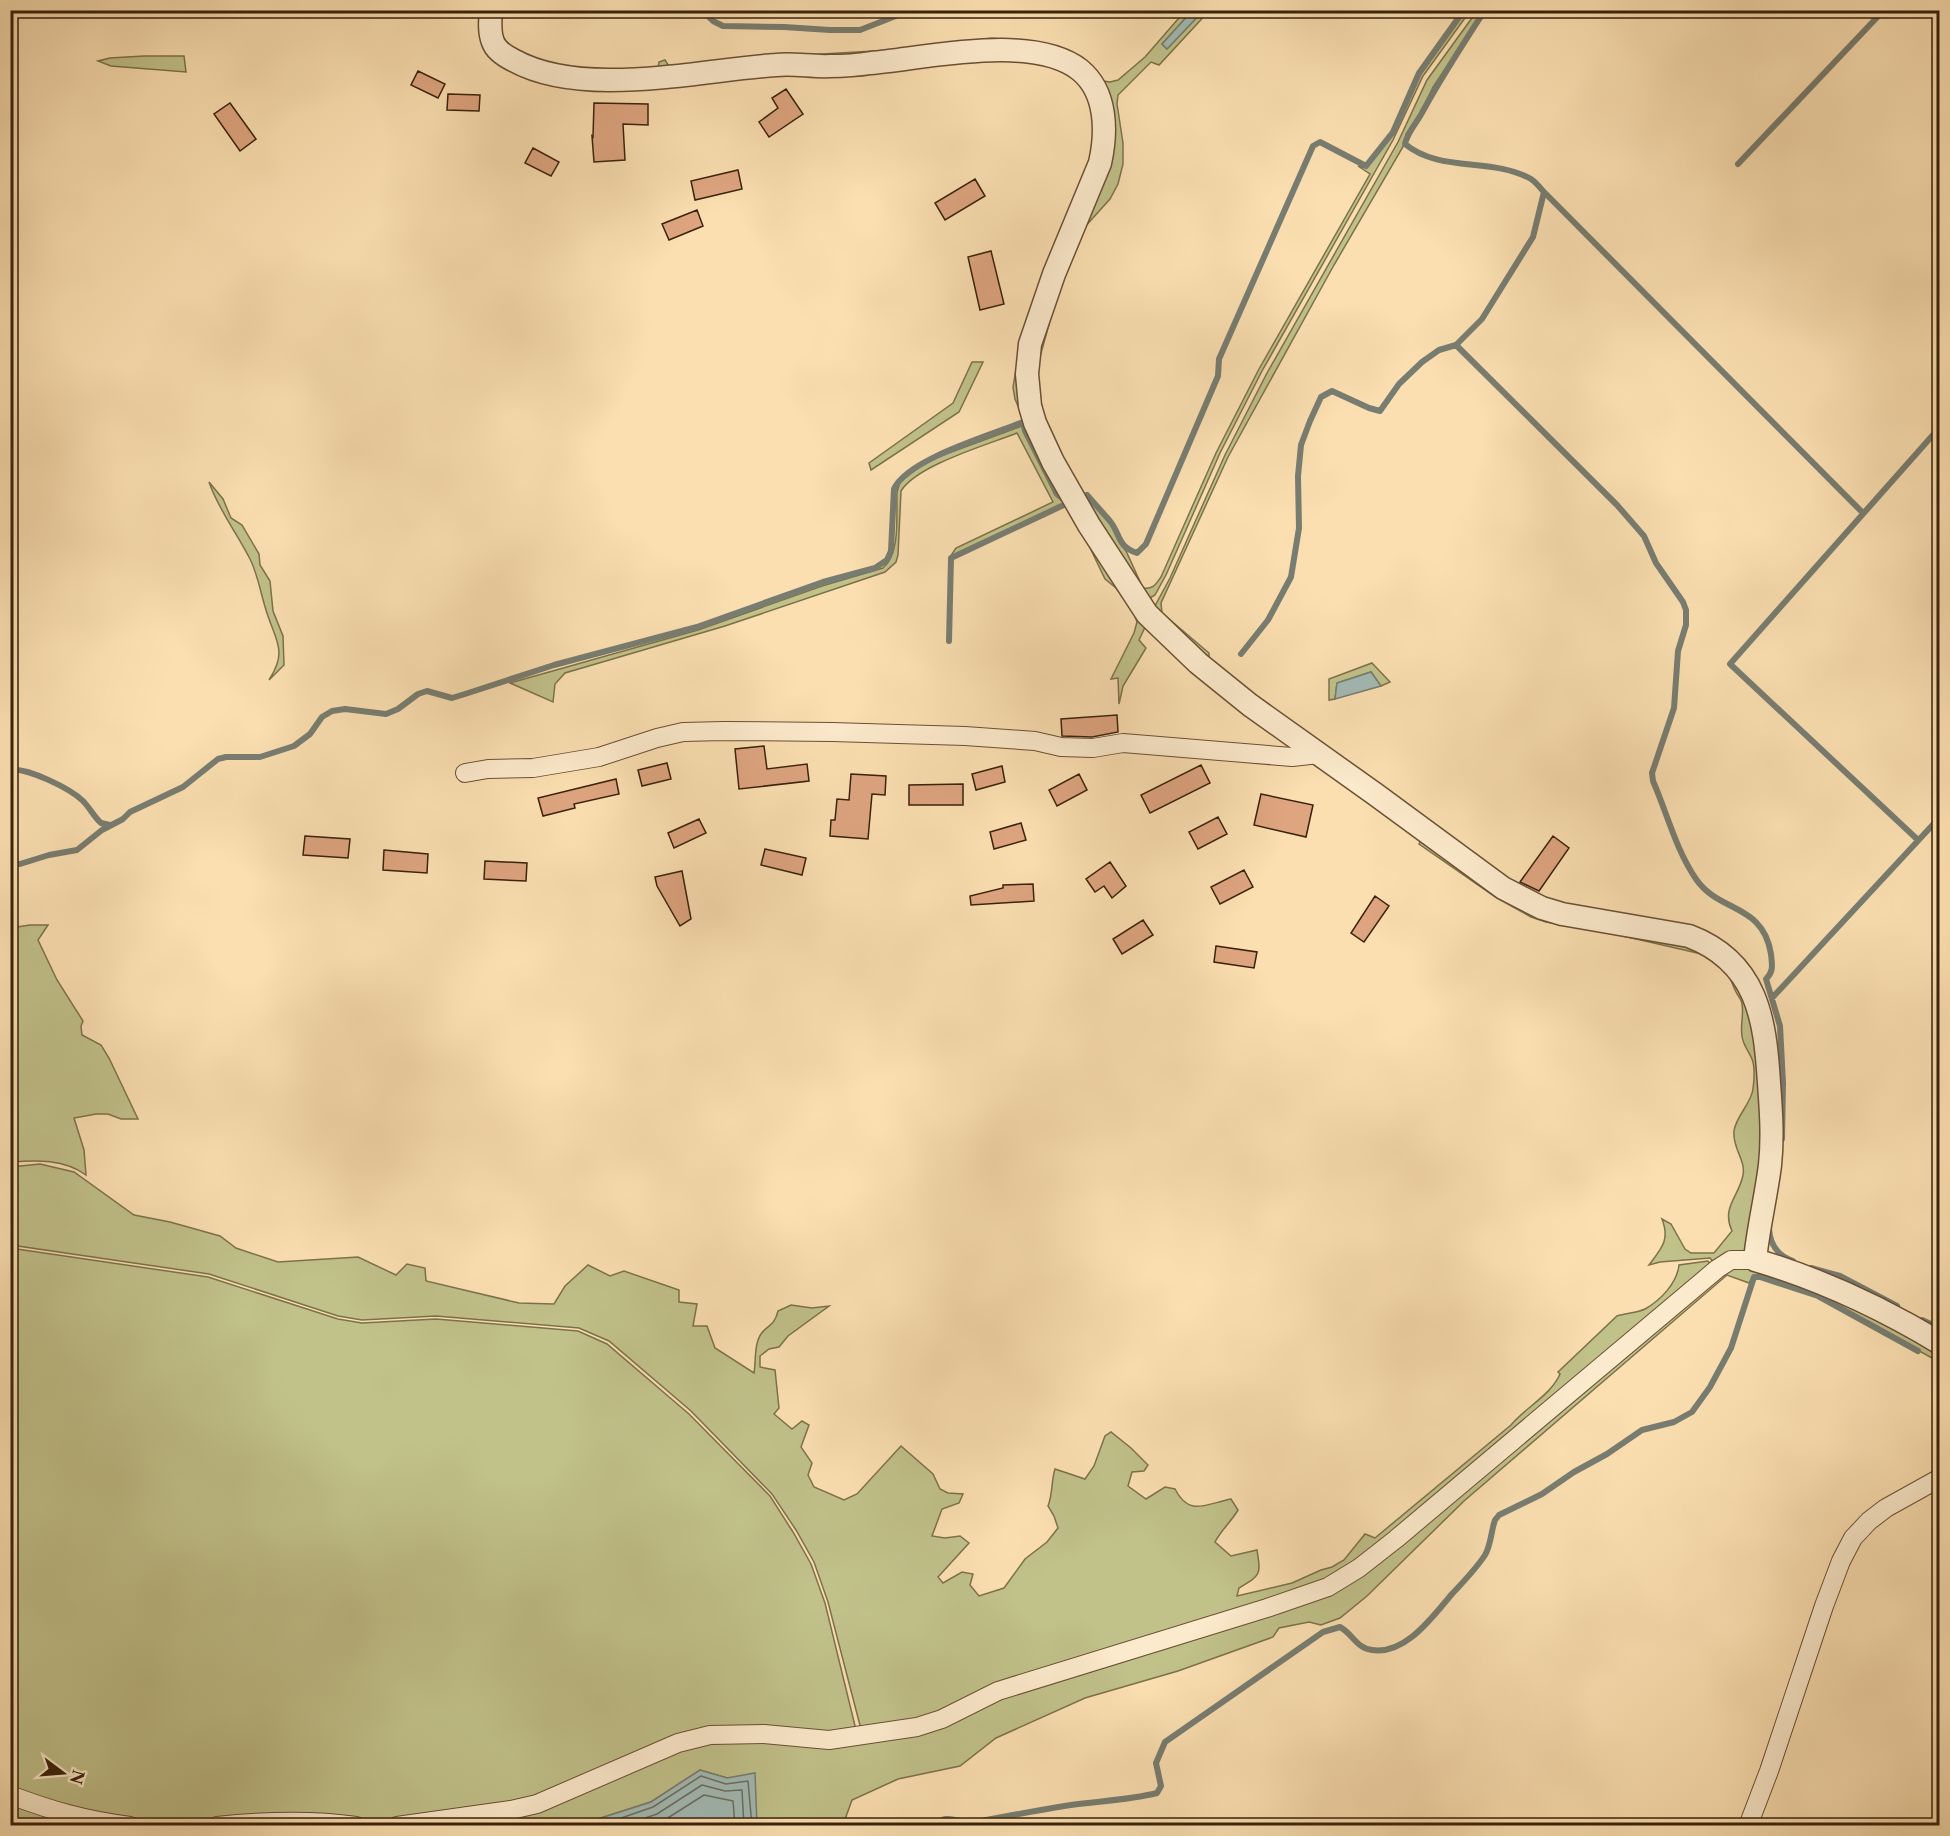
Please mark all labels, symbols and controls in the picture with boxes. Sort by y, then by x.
north arrow [33,1743,93,1803]
text: N [66,1768,89,1787]

